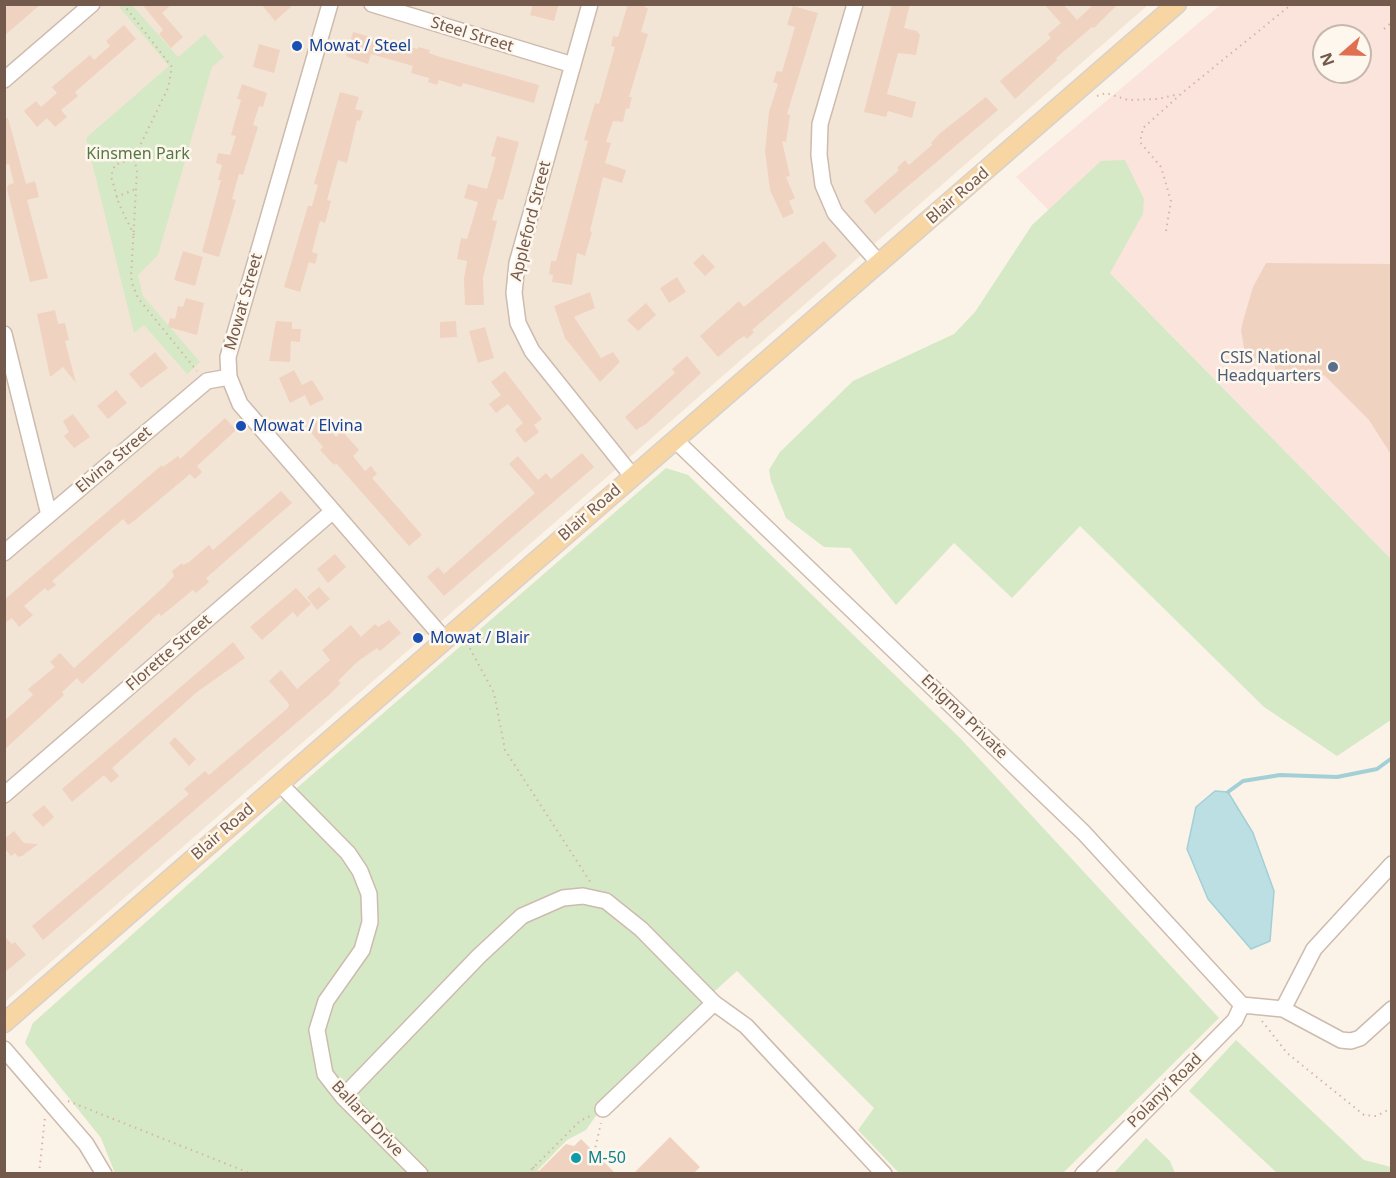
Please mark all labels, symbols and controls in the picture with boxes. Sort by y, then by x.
street label: Steel Street [428,13,516,57]
north arrow [1312,24,1372,84]
place label: Mowat / Steel [309,36,411,56]
marker: Mowat / Steel [290,39,304,53]
text: N [1314,50,1340,69]
park label: Kinsmen Park [86,144,190,164]
street label: Appleford Street [507,159,555,283]
street label: Blair Road [923,164,993,228]
street label: Mowat Street [221,251,267,353]
place label: CSIS National Headquarters [1217,348,1321,386]
marker: CSIS National Headquarters [1326,360,1340,374]
place label: Mowat / Elvina [253,416,363,436]
marker: Mowat / Elvina [234,419,248,433]
street label: Elvina Street [72,423,156,497]
street label: Blair Road [555,481,625,545]
street label: Florette Street [122,611,216,695]
place label: Mowat / Blair [430,628,530,648]
marker: Mowat / Blair [411,631,425,645]
street label: Enigma Private [917,671,1011,763]
street label: Blair Road [188,800,258,864]
street label: Polanyi Road [1124,1050,1206,1132]
street label: Ballard Drive [327,1077,407,1161]
place label: M-50 [588,1148,626,1168]
marker: M-50 [569,1151,583,1165]

